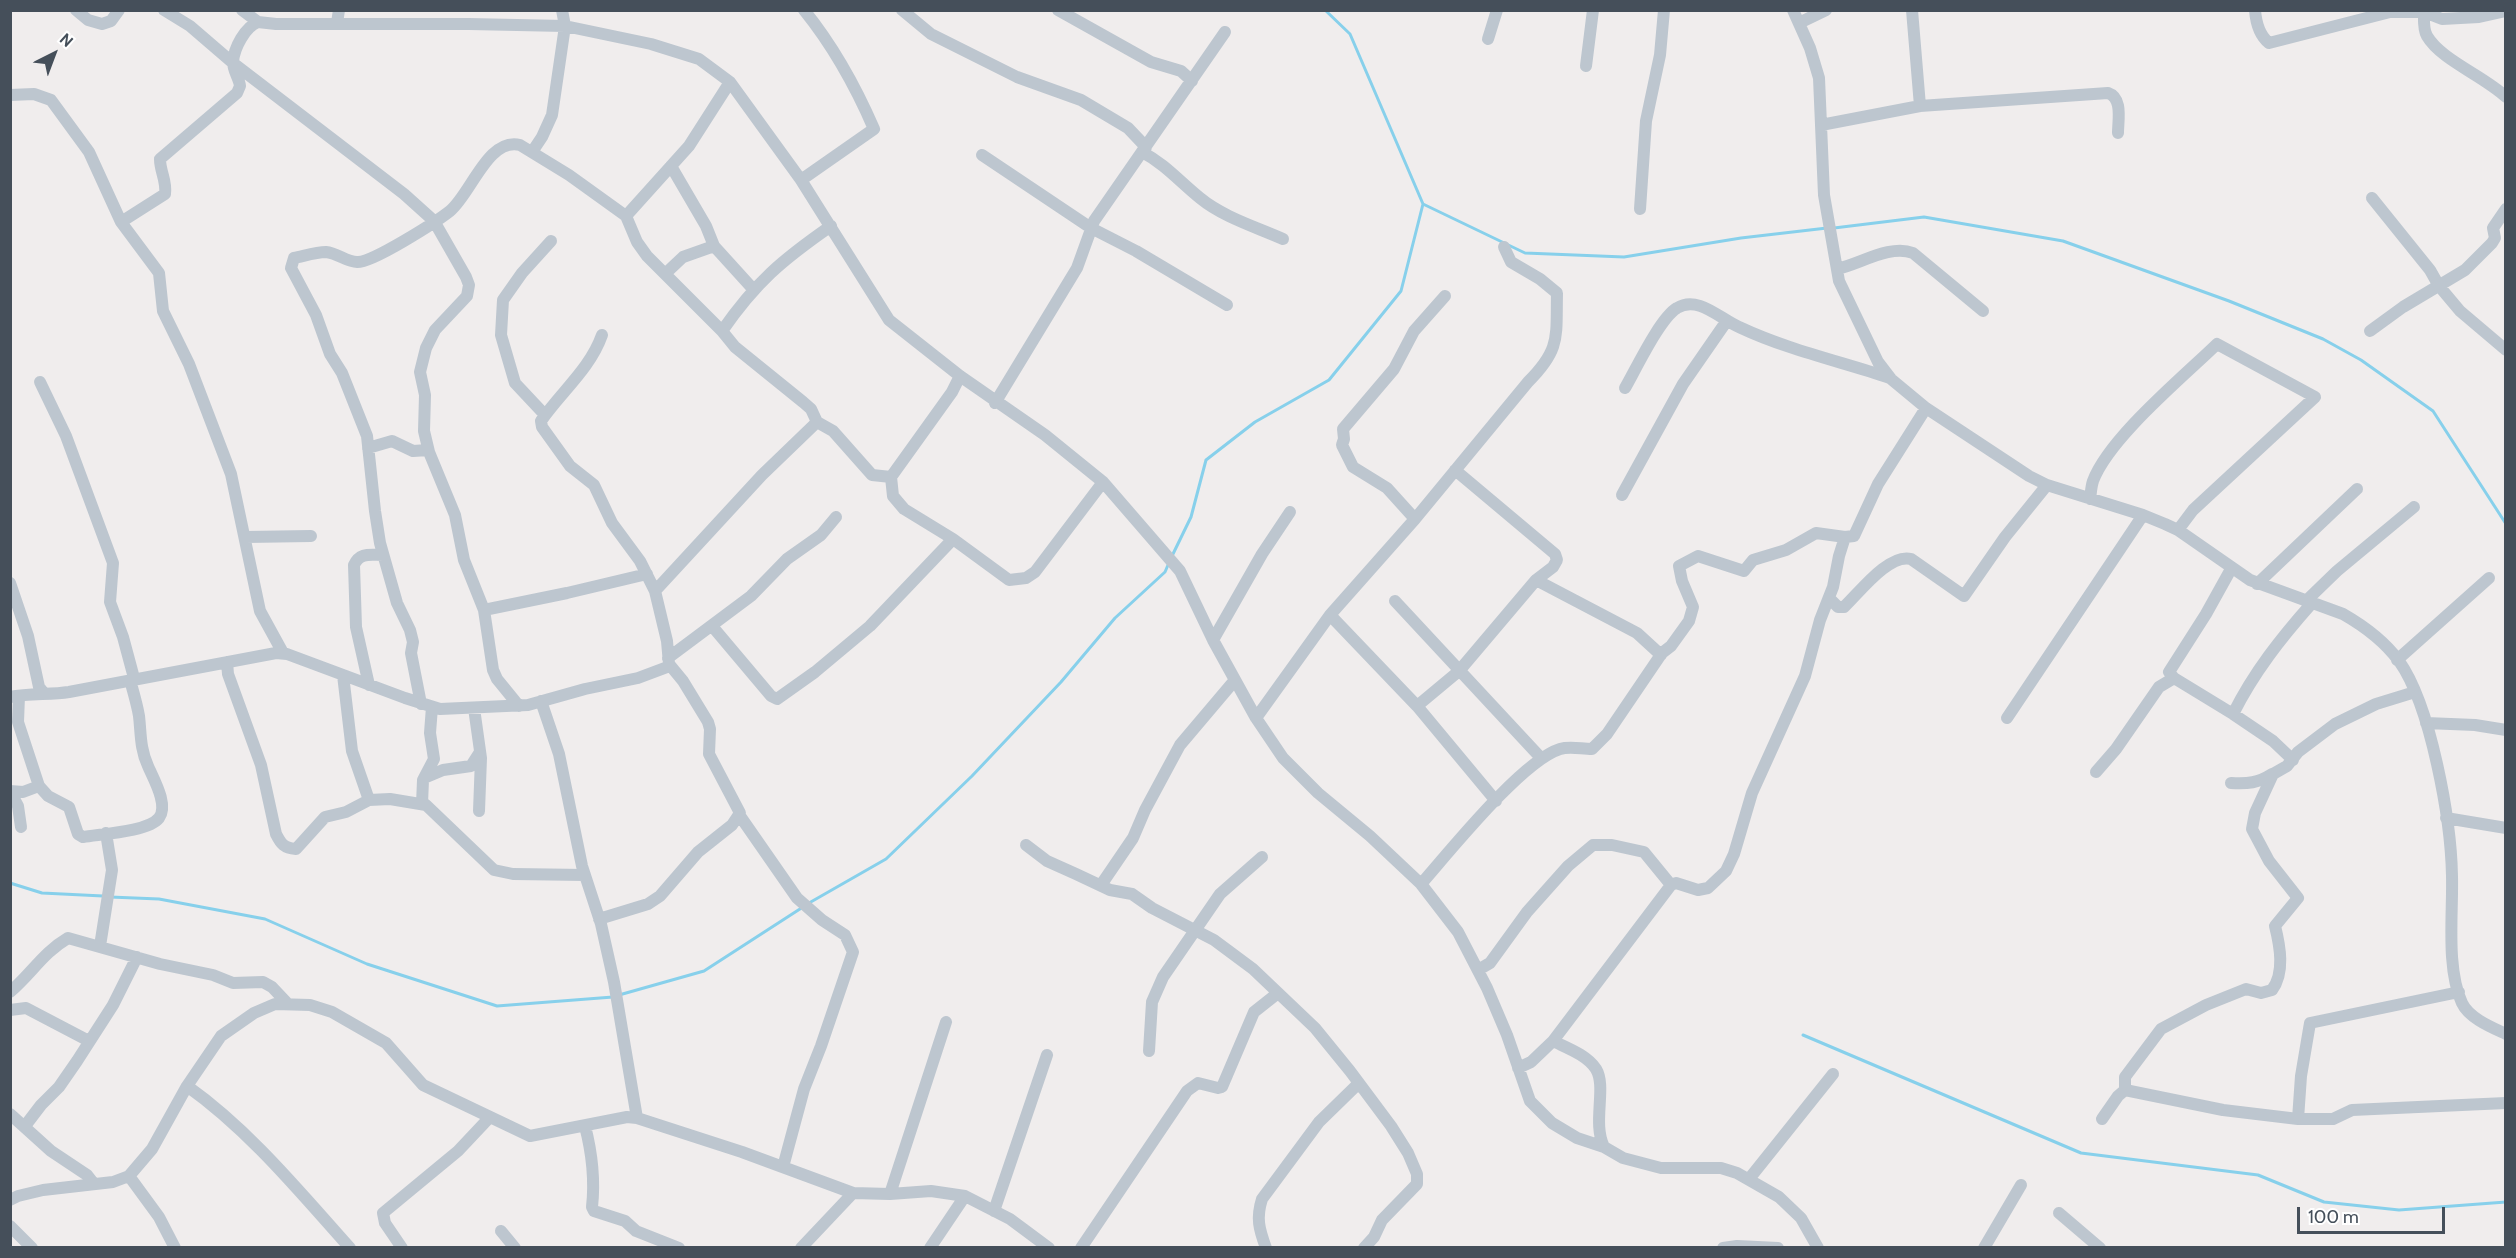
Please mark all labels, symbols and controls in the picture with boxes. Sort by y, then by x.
north arrow [24,24,84,84]
text: N [56,29,77,51]
scale bar [2300,1195,2448,1233]
text: 100 m [2308,1206,2359,1228]

